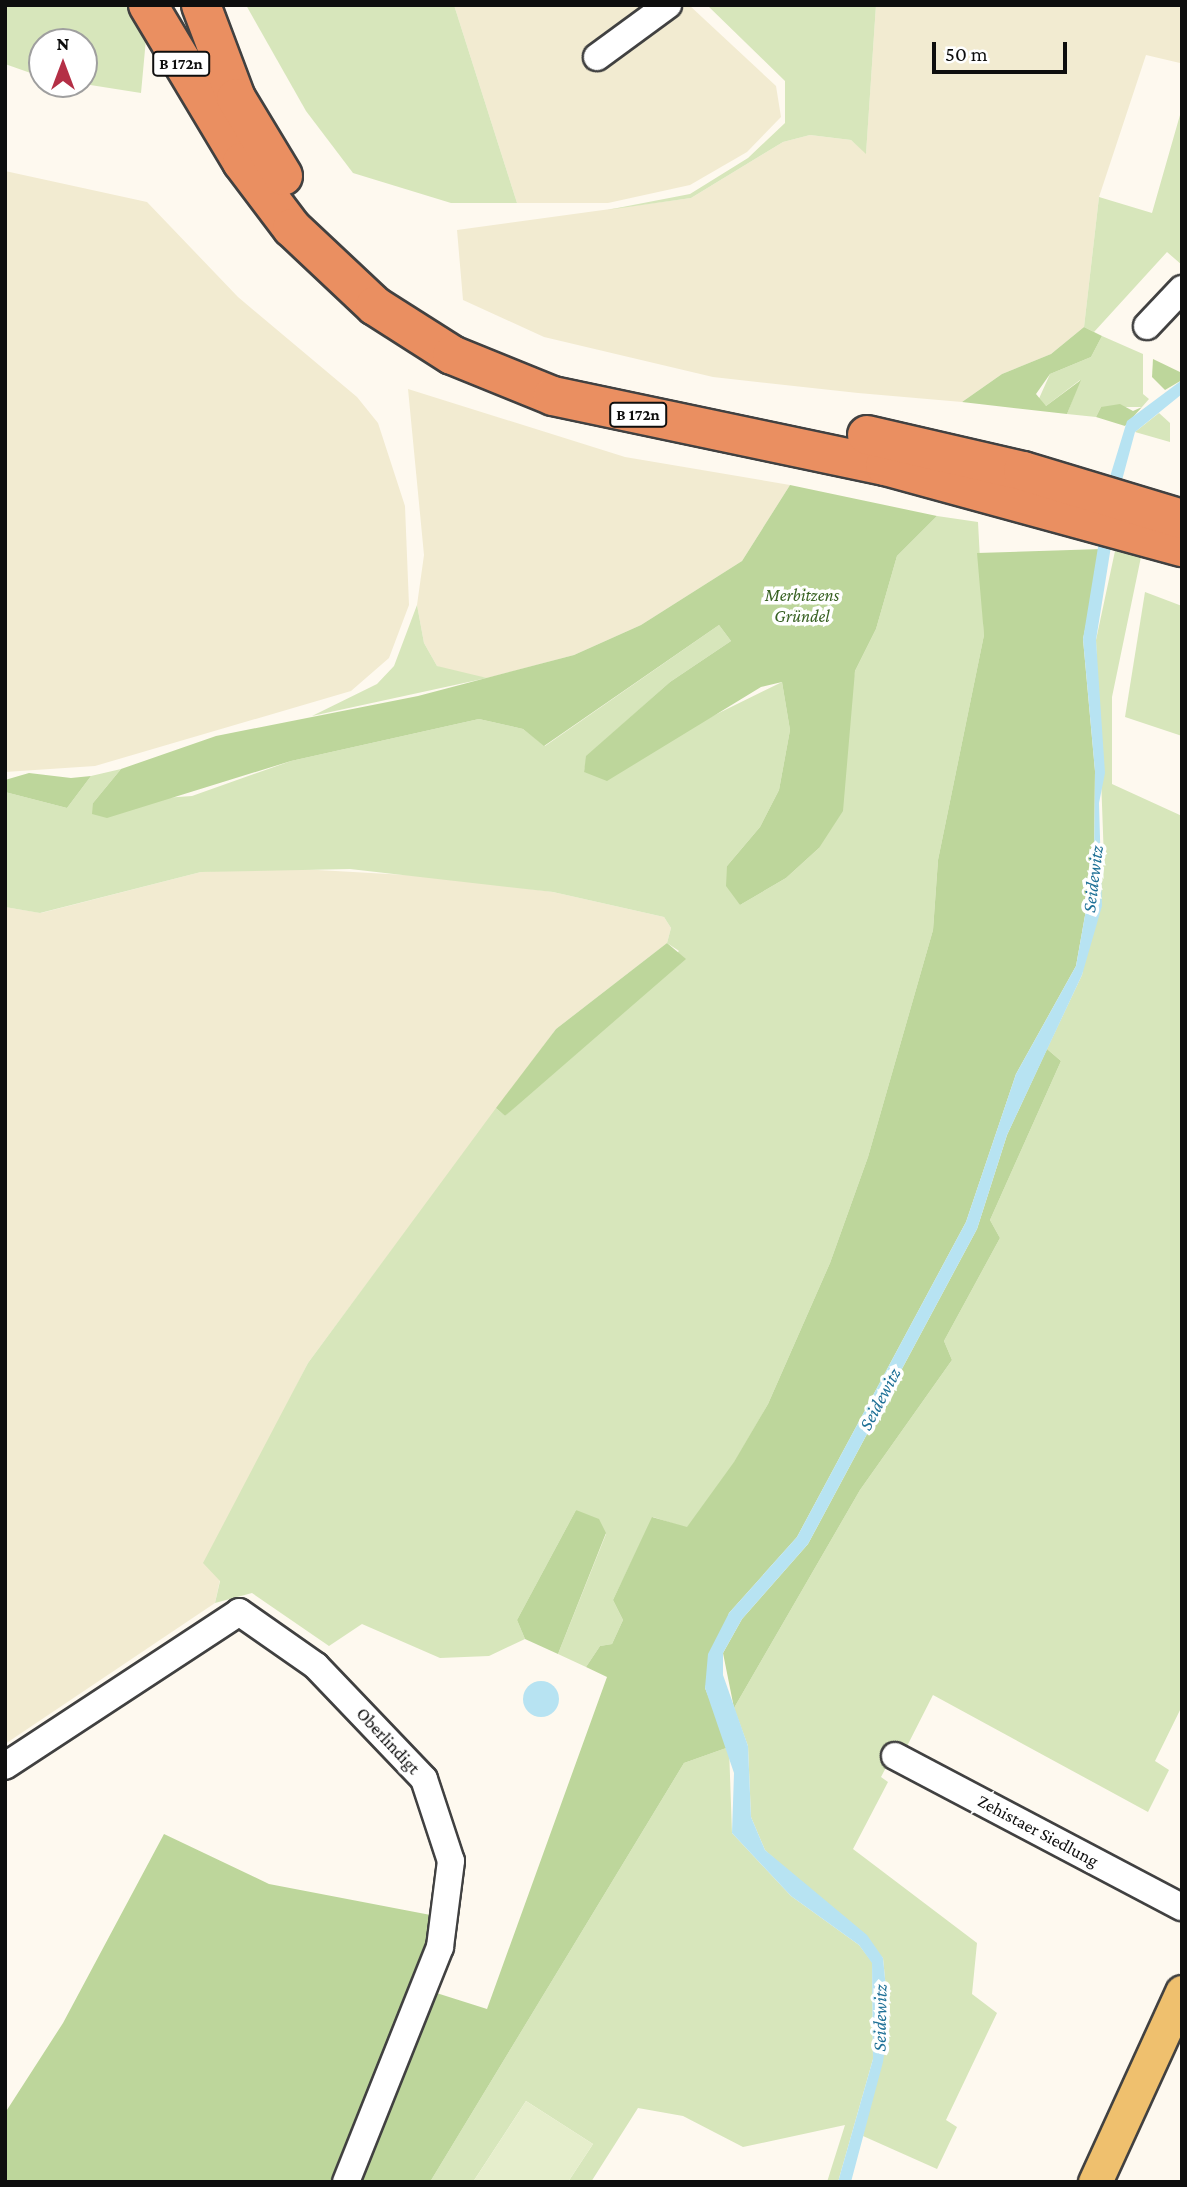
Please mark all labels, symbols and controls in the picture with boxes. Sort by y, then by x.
north arrow [28,28,98,98]
scale bar [935,28,1070,72]
text: N [57,33,69,54]
text: 50 m [945,42,988,66]
road number: B 172n [151,52,211,76]
road number: B 172n [608,402,668,428]
park label: Merbitzens Gründel [765,585,839,628]
water label: Seidewitz [1078,844,1108,914]
water label: Seidewitz [854,1364,906,1434]
street label: Oberlindigt [352,1703,424,1779]
street label: Zehistaer Siedlung [974,1790,1102,1872]
water label: Seidewitz [868,1984,892,2052]

